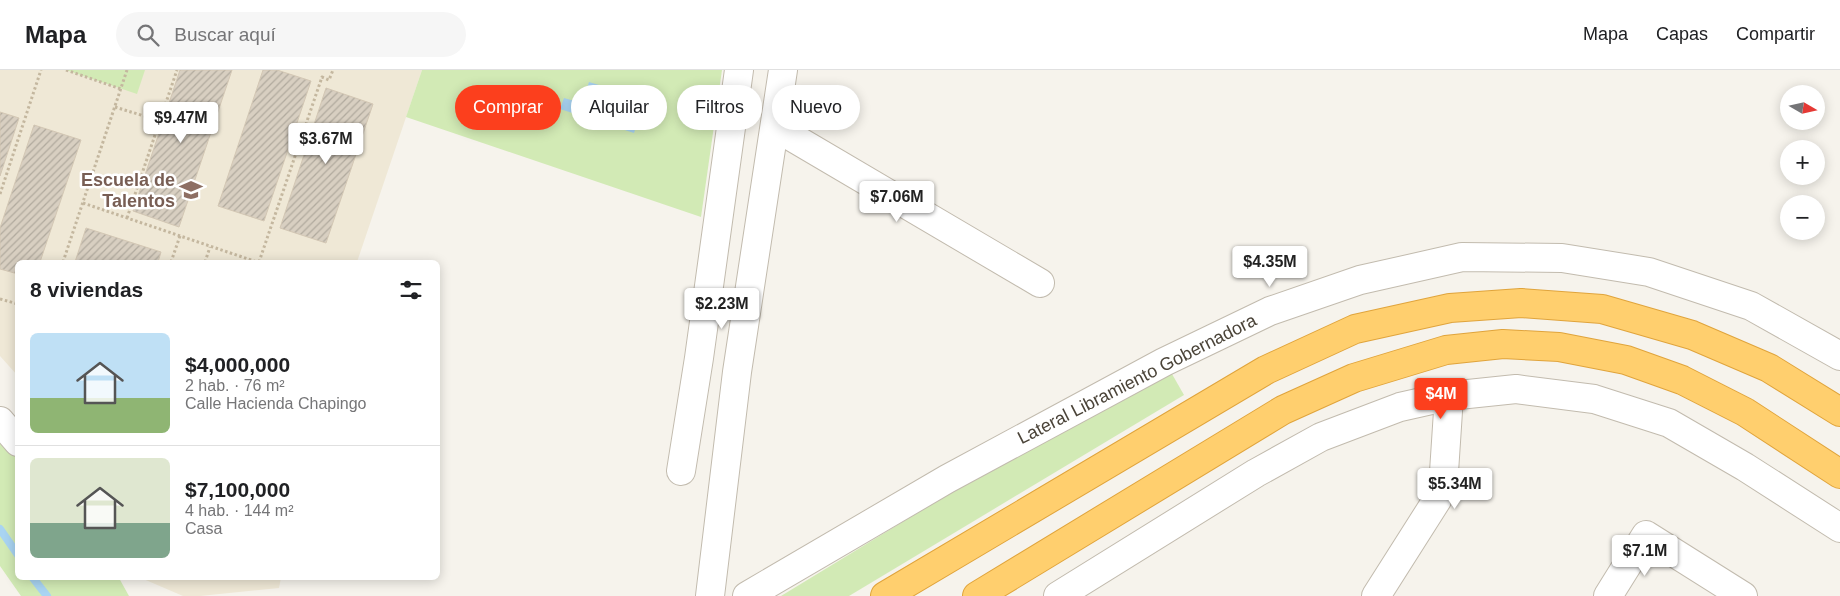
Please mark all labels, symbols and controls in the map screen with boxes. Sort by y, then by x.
search box [116,12,466,57]
text: Mapa [25,21,86,48]
icon: search [134,21,162,49]
text: Buscar aquí [174,24,276,45]
text: Mapa [1583,24,1628,44]
text: Capas [1656,24,1708,44]
text: Compartir [1736,24,1815,44]
chip: Comprar [455,85,561,130]
chip: Alquilar [571,85,667,130]
chip: Filtros [677,85,762,130]
chip: Nuevo [772,85,860,130]
north arrow [1780,85,1825,130]
map controls [1780,85,1825,240]
pin: $9.47M [140,102,222,144]
text: $9.47M [154,109,208,126]
pin: $3.67M [285,122,367,165]
text: $3.67M [299,130,353,147]
button: + [1780,140,1825,185]
place label: Escuela de Talentos [81,170,175,211]
school or university icon: Escuela de Talentos [178,177,204,203]
pin: $7.06M [856,180,938,223]
text: $7.06M [870,188,924,205]
button: − [1780,195,1825,240]
pin: $4.35M [1229,246,1311,288]
text: $4.35M [1243,253,1297,270]
icon: filters [397,276,425,304]
text: 8 viviendas [30,278,143,301]
pin: $2.23M [681,288,763,330]
text: $2.23M [695,295,749,312]
street label: Lateral Libramiento Gobernadora [1014,309,1261,448]
icon: home [70,353,130,413]
text: $4,000,000 [185,353,290,376]
text: 2 hab. · 76 m² [185,377,285,394]
pin: $4M [1417,378,1465,420]
text: $4M [1425,385,1457,402]
text: Calle Hacienda Chapingo [185,395,366,412]
pin: $5.34M [1414,468,1496,510]
text: $5.34M [1428,475,1482,492]
icon: home [70,478,130,538]
text: $7,100,000 [185,478,290,501]
text: 4 hab. · 144 m² [185,502,294,519]
text: Casa [185,520,222,537]
pin: $7.1M [1610,534,1680,577]
text: $7.1M [1623,542,1667,559]

